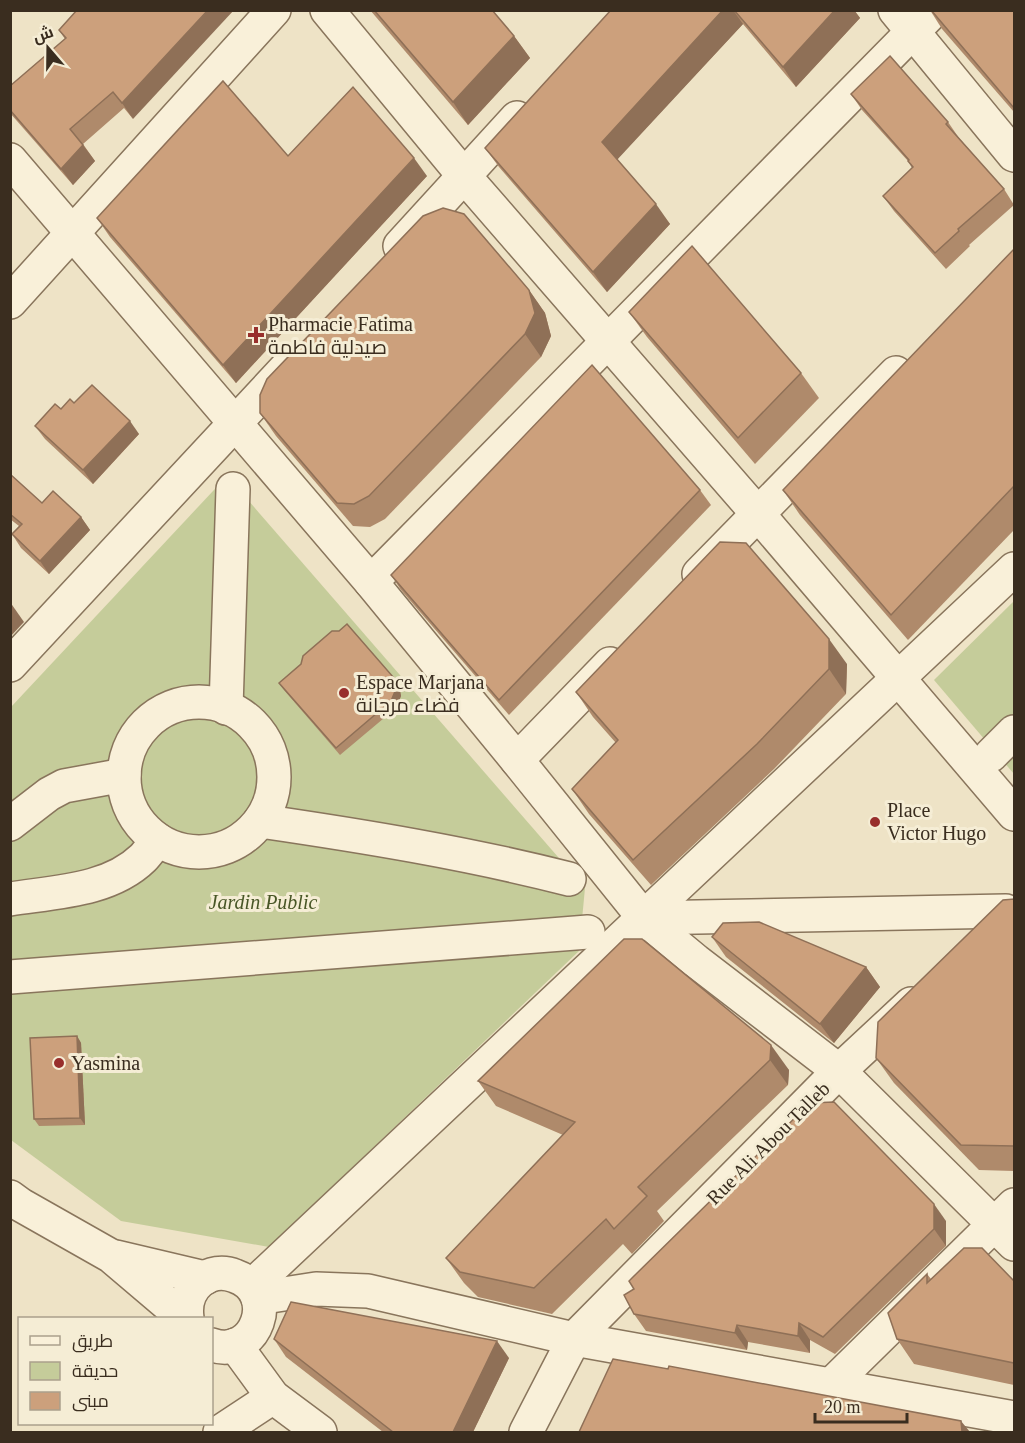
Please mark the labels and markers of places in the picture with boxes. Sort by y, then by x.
place label: Pharmacie Fatima صيدلية فاطمة [268,313,413,358]
marker: Pharmacie Fatima صيدلية فاطمة [249,328,263,342]
place label: Espace Marjana فضاء مرجانة [356,671,484,717]
marker: Espace Marjana فضاء مرجانة [337,686,351,700]
place label: Place Victor Hugo [887,799,986,845]
marker: Place Victor Hugo [868,815,882,829]
place label: Yasmina [71,1052,140,1074]
marker: Yasmina [52,1056,66,1070]

